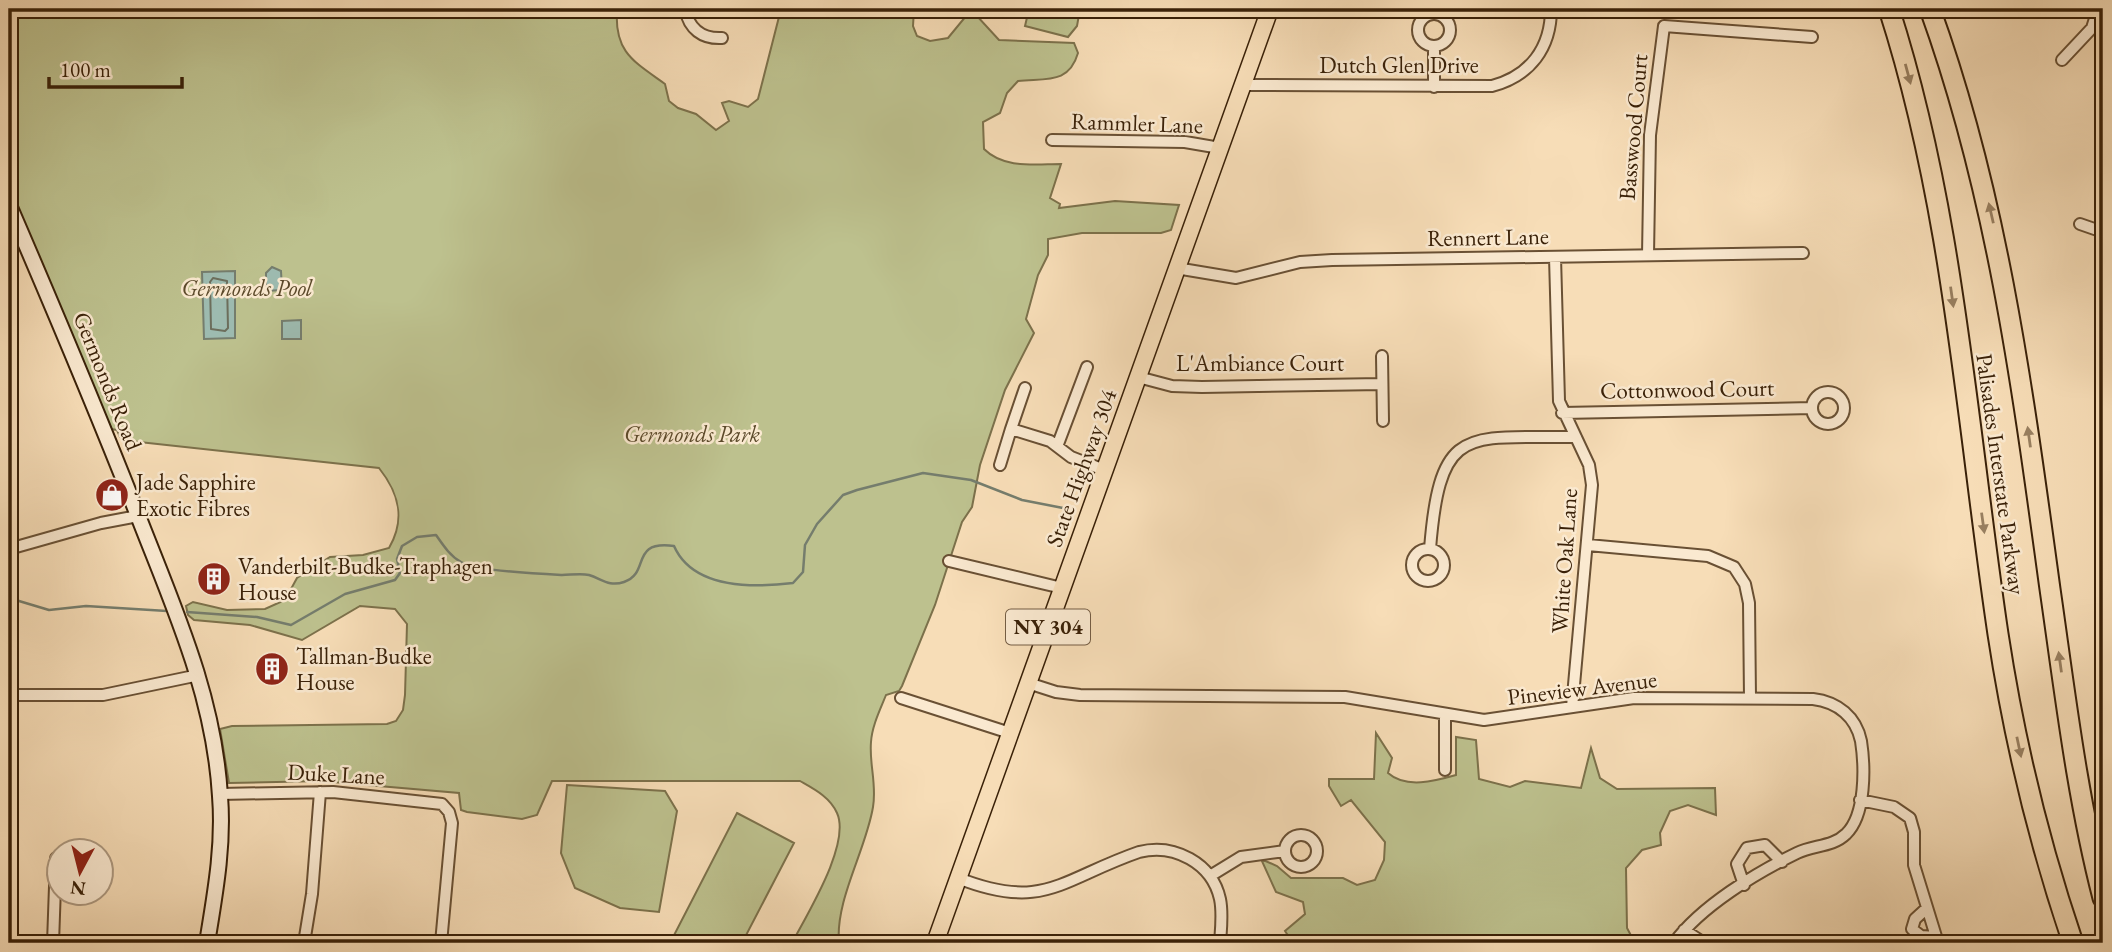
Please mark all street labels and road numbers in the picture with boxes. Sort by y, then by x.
street label: Dutch Glen Drive [1319,50,1479,80]
street label: Basswood Court [1612,52,1654,201]
street label: Rammler Lane [1071,106,1203,140]
street label: Rennert Lane [1427,221,1549,253]
street label: Germonds Road [67,307,150,455]
street label: L'Ambiance Court [1176,348,1345,378]
street label: Palisades Interstate Parkway [1969,351,2033,597]
street label: Cottonwood Court [1600,372,1775,406]
street label: State Highway 304 [1039,384,1124,551]
street label: White Oak Lane [1544,488,1584,634]
road number: NY 304 [1006,610,1090,644]
street label: Pineview Avenue [1505,664,1659,712]
street label: Duke Lane [287,756,386,792]

